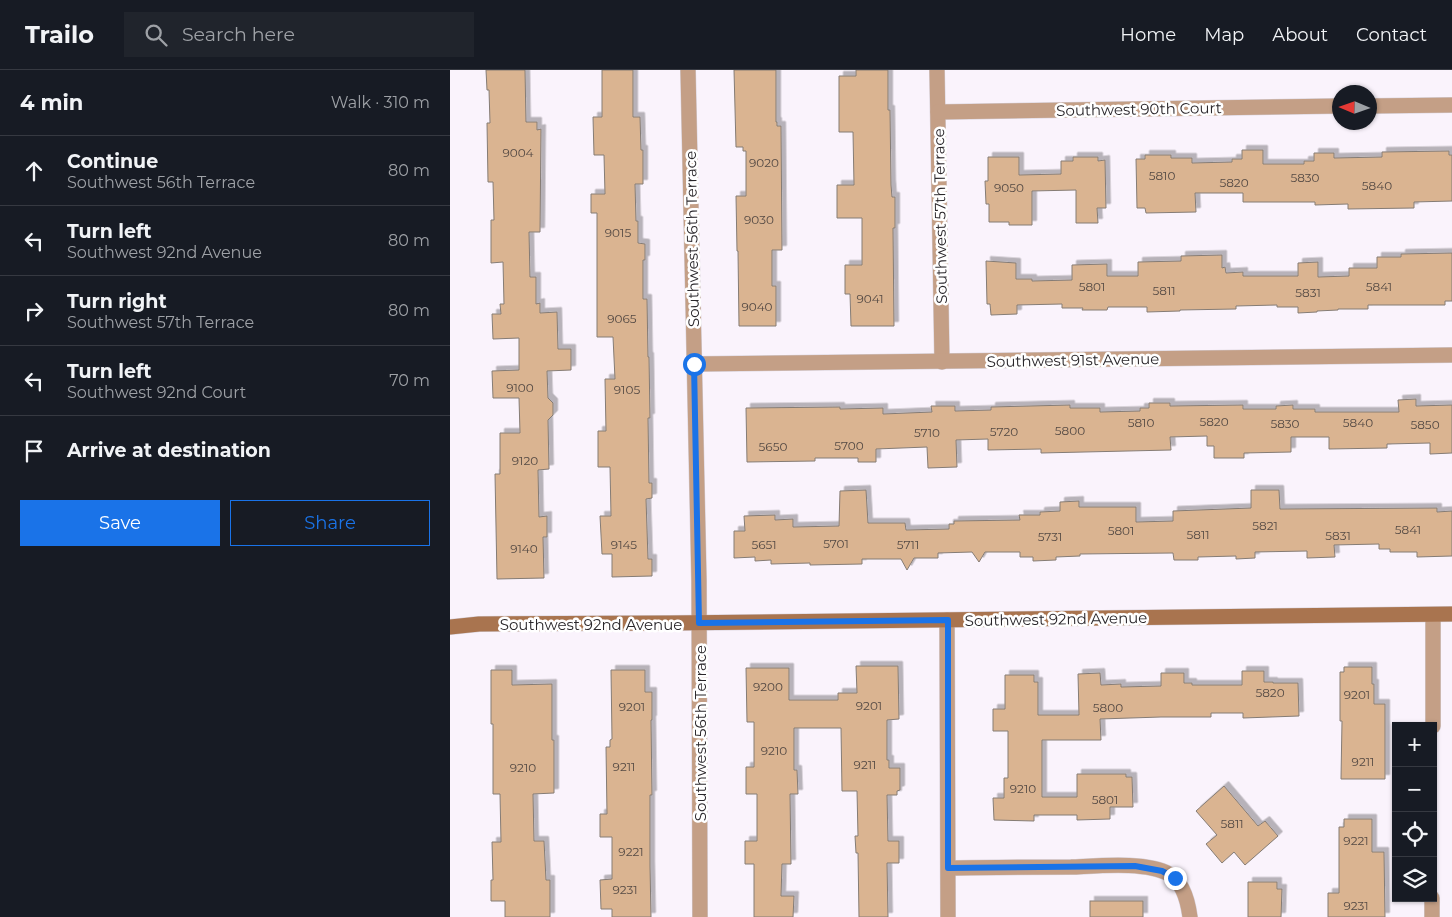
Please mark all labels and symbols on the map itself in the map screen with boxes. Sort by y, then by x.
north arrow [1332,85,1377,130]
street label: Southwest 90th Court [1056,98,1222,120]
street label: Southwest 57th Terrace [929,128,951,304]
house number: 9004 [502,145,534,160]
street label: Southwest 56th Terrace [681,151,703,327]
house number: 9020 [749,155,779,170]
house number: 5810 [1149,168,1175,183]
house number: 5830 [1290,170,1320,185]
house number: 5820 [1219,175,1249,190]
house number: 5840 [1362,178,1392,193]
house number: 9050 [994,180,1024,195]
house number: 9030 [744,212,774,227]
house number: 9015 [605,225,631,240]
house number: 5801 [1079,279,1105,294]
house number: 5841 [1366,279,1392,294]
house number: 5811 [1152,283,1176,298]
house number: 5831 [1295,285,1321,300]
house number: 9041 [856,291,884,306]
house number: 9040 [741,299,773,314]
house number: 9065 [607,311,637,326]
street label: Southwest 91st Avenue [987,349,1159,371]
route start [683,353,706,376]
house number: 9100 [506,380,534,395]
house number: 9105 [614,382,640,397]
house number: 5820 [1199,414,1229,429]
house number: 5810 [1128,415,1154,430]
house number: 5840 [1343,415,1373,430]
house number: 5830 [1270,416,1300,431]
house number: 5850 [1410,417,1440,432]
house number: 5800 [1055,423,1085,438]
house number: 5720 [990,424,1018,439]
house number: 5710 [914,425,940,440]
house number: 5700 [834,438,864,453]
house number: 5650 [759,439,787,454]
house number: 9120 [512,453,538,468]
house number: 5821 [1252,518,1278,533]
house number: 5841 [1395,522,1421,537]
house number: 5801 [1108,523,1134,538]
house number: 5811 [1186,527,1210,542]
house number: 5831 [1325,528,1351,543]
house number: 5731 [1038,529,1062,544]
house number: 5701 [823,536,849,551]
house number: 9145 [611,537,637,552]
house number: 5651 [751,537,777,552]
house number: 5711 [897,537,919,552]
house number: 9140 [510,541,538,556]
street label: Southwest 92nd Avenue [965,608,1147,630]
street label: Southwest 92nd Avenue [500,615,682,634]
street label: Southwest 56th Terrace [691,645,710,821]
house number: 9200 [753,679,783,694]
house number: 5820 [1255,685,1285,700]
house number: 9201 [1344,687,1370,702]
house number: 9201 [856,698,882,713]
house number: 9201 [619,699,645,714]
house number: 5800 [1093,700,1123,715]
house number: 9210 [761,743,787,758]
house number: 9211 [1352,754,1374,769]
house number: 9211 [854,757,876,772]
house number: 9211 [613,759,635,774]
house number: 9210 [510,760,536,775]
house number: 9210 [1010,781,1036,796]
house number: 5801 [1092,792,1118,807]
house number: 5811 [1220,816,1244,831]
house number: 9221 [1343,833,1369,848]
house number: 9221 [618,844,644,859]
route end [1164,867,1187,890]
house number: 9231 [612,882,638,897]
house number: 9231 [1343,898,1369,913]

